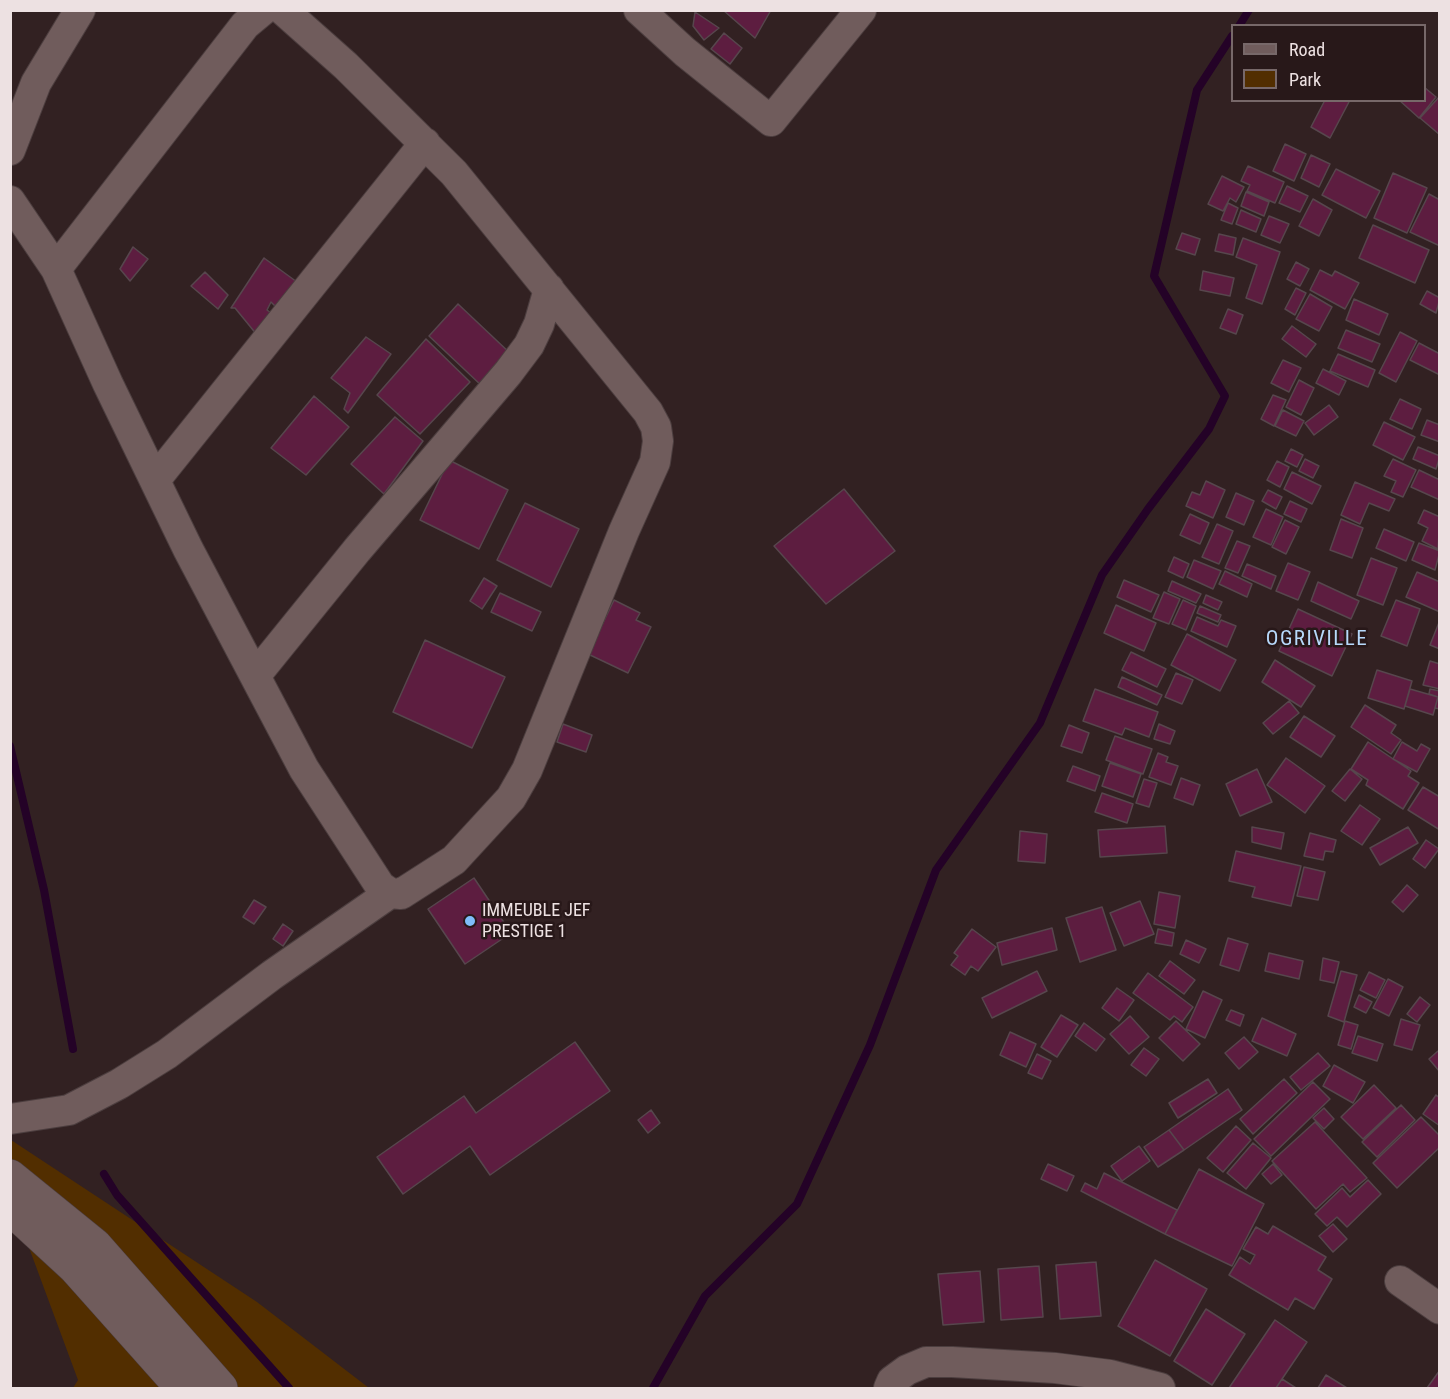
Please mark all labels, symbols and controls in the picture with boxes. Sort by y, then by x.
legend [1231,24,1426,102]
text: Road [1289,39,1325,60]
text: Park [1289,69,1321,90]
district label: OGRIVILLE [1266,627,1368,653]
place label: IMMEUBLE JEF PRESTIGE 1 [482,900,591,942]
marker: IMMEUBLE JEF PRESTIGE 1 [463,914,477,928]

